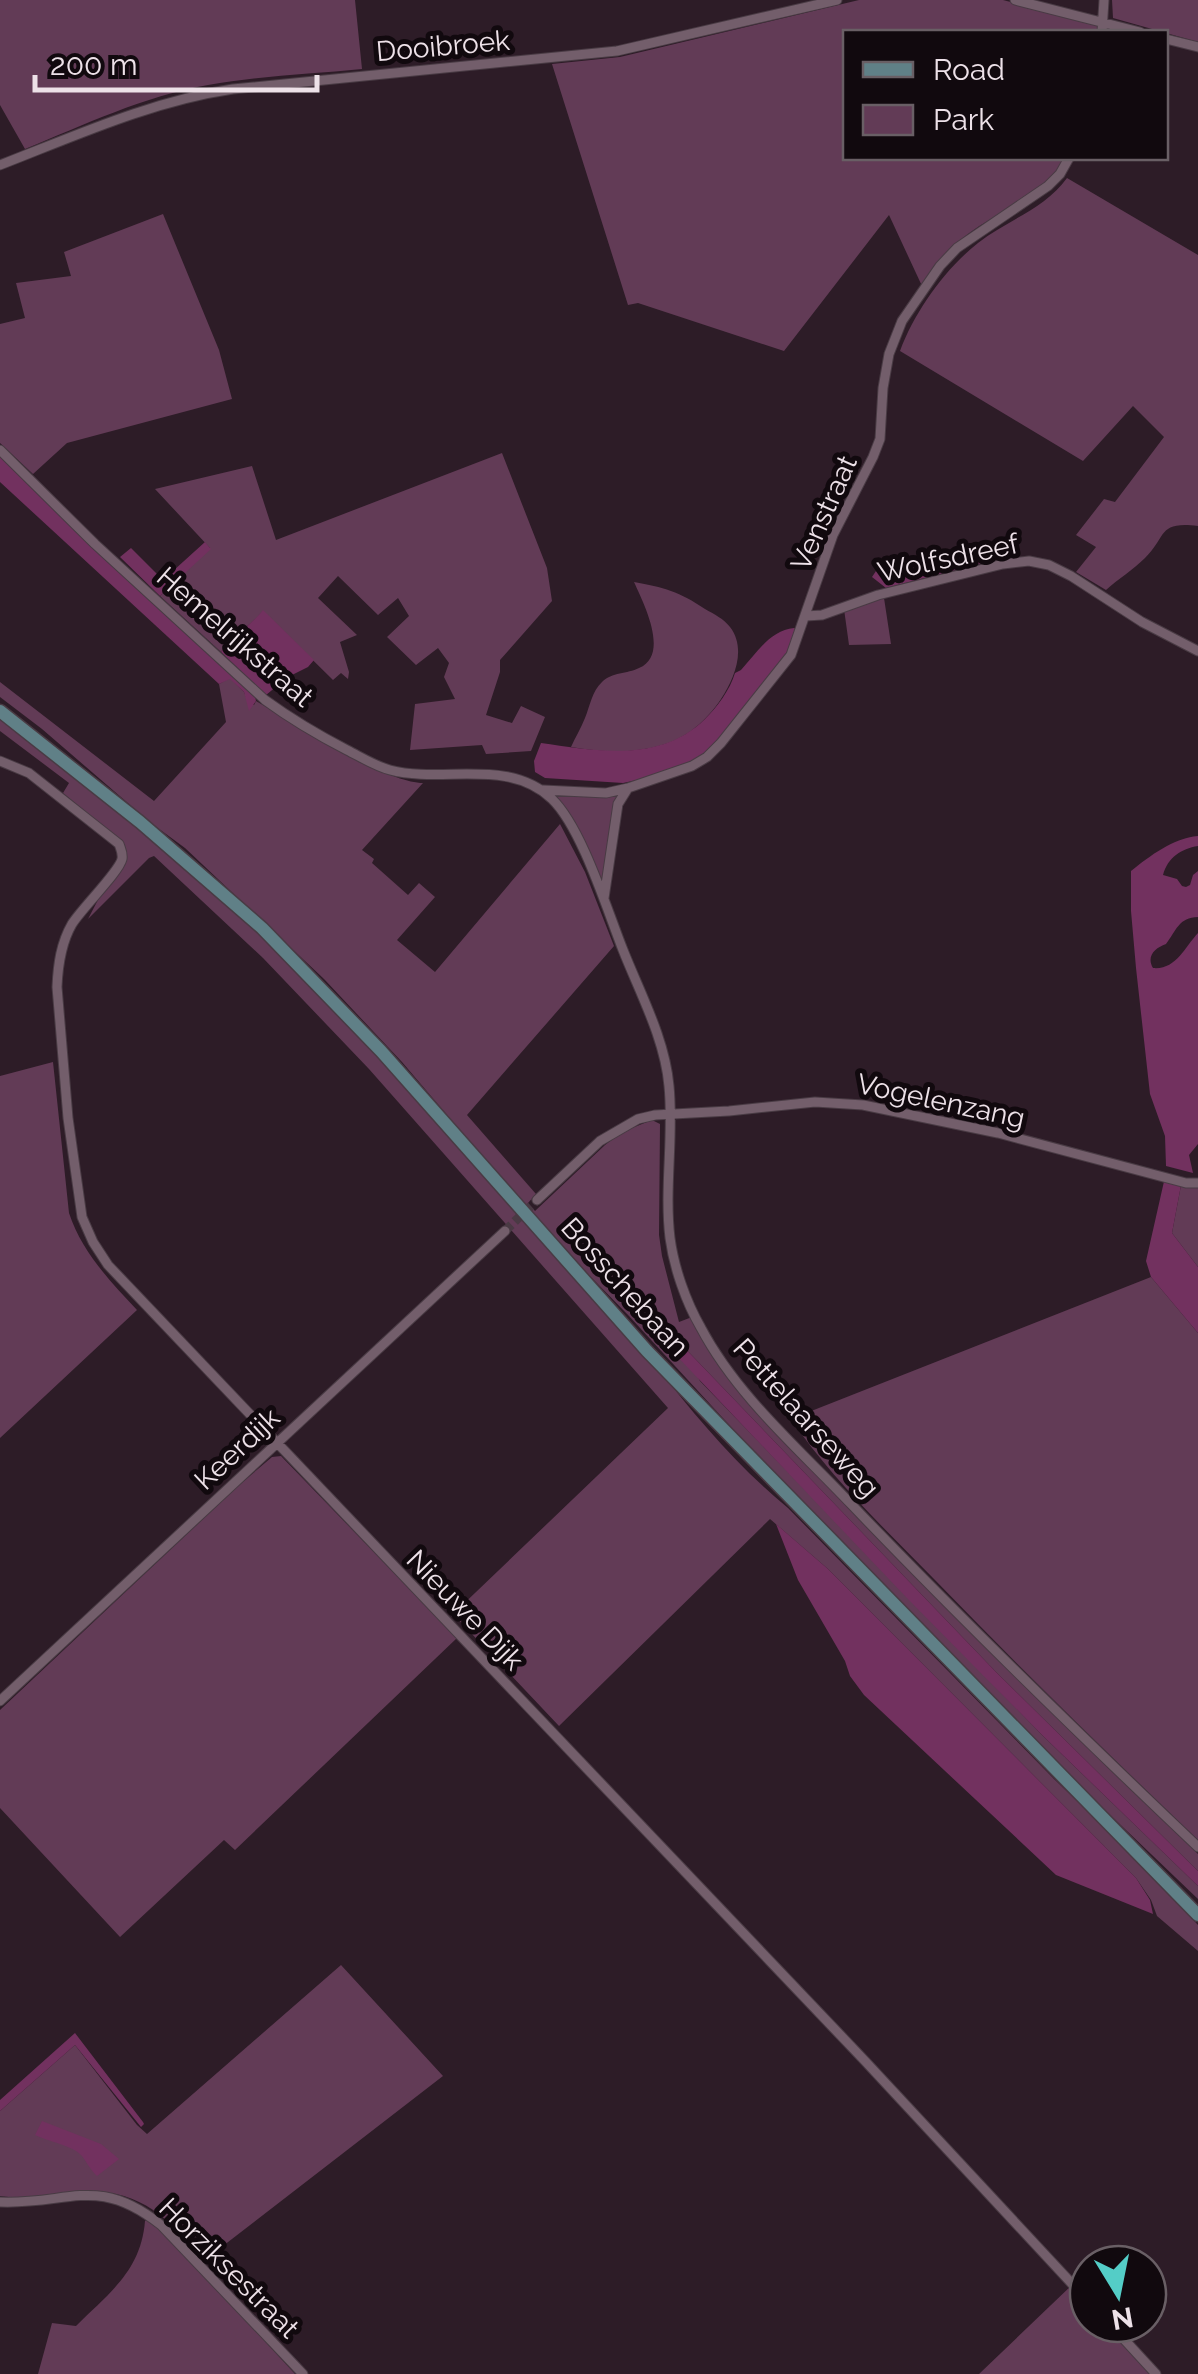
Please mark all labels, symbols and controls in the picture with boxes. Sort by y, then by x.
street label: Dooibroek [375,24,511,68]
scale bar [35,30,318,92]
legend [843,30,1168,160]
text: 200 m [50,47,138,82]
text: Road [933,52,1005,87]
text: Park [933,102,994,137]
street label: Venstraat [784,450,864,576]
street label: Wolfsdreef [875,527,1023,589]
street label: Hemelrijkstraat [150,560,320,714]
street label: Vogelenzang [854,1067,1028,1135]
street label: Bosschebaan [554,1211,696,1363]
street label: Pettelaarseweg [726,1332,886,1504]
street label: Keerdijk [188,1401,286,1497]
street label: Nieuwe Dijk [400,1543,530,1677]
street label: Horziksestraat [152,2191,306,2345]
north arrow [1068,2244,1168,2344]
text: N [1109,2300,1136,2336]

